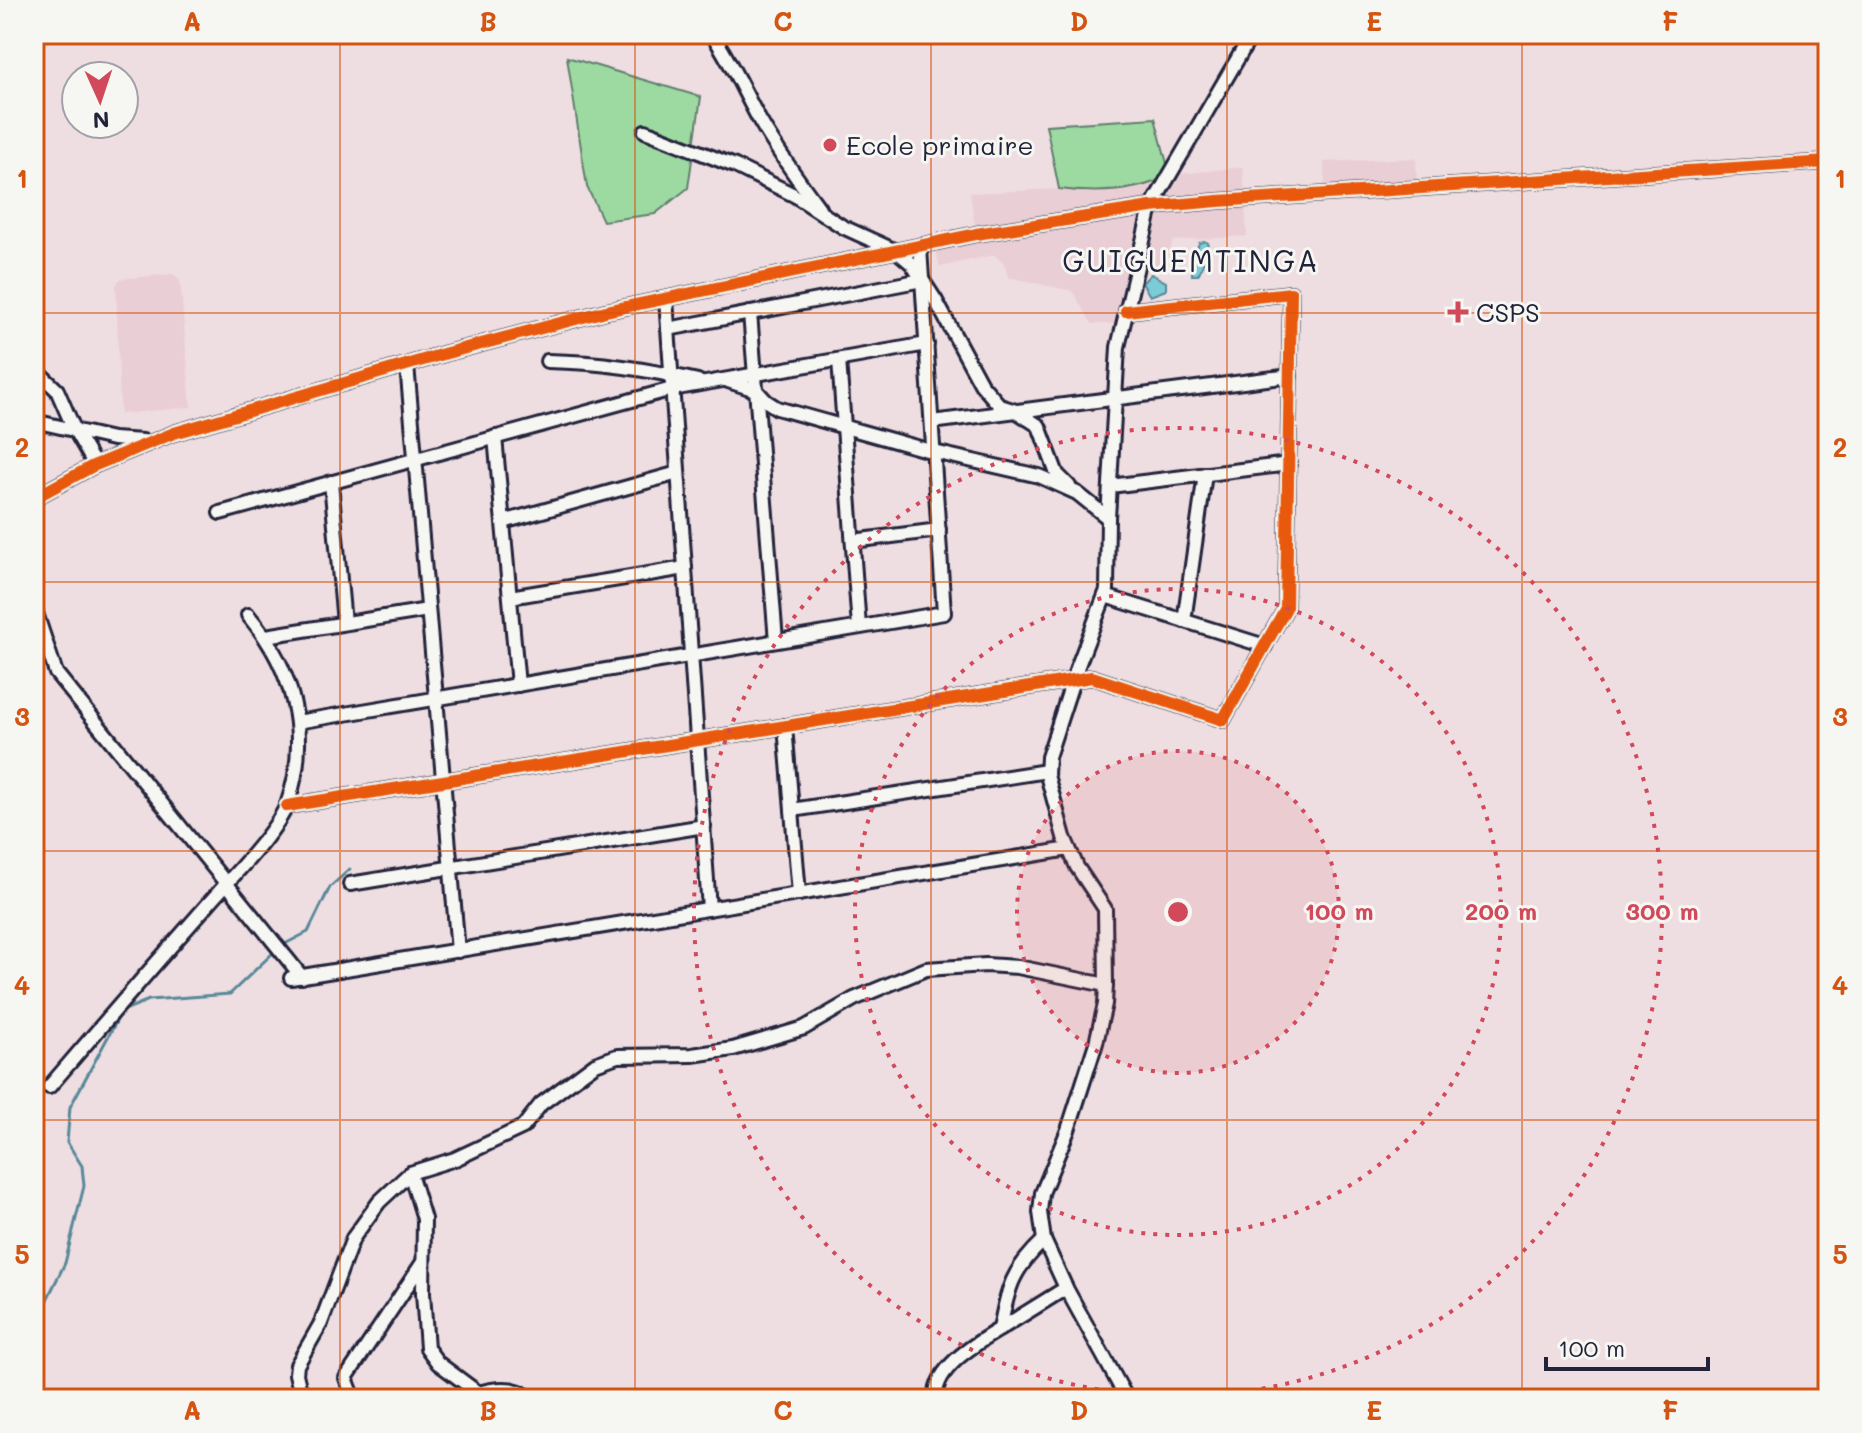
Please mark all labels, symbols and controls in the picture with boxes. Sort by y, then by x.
text: A [183,4,201,38]
text: B [479,4,497,38]
text: C [773,4,793,38]
text: D [1070,4,1088,38]
text: E [1366,4,1382,38]
text: F [1662,4,1678,38]
north arrow [60,60,140,140]
text: N [92,106,110,135]
place label: Ecole primaire [846,128,1034,162]
marker: Ecole primaire [821,136,839,154]
text: 1 [16,161,28,195]
text: 1 [1834,161,1846,195]
district label: GUIGUEMTINGA [1062,240,1320,280]
place label: CSPS [1476,295,1540,329]
marker: CSPS [1447,301,1469,323]
text: 2 [15,430,29,464]
text: 2 [1833,430,1847,464]
text: 3 [14,699,30,733]
text: 3 [1832,699,1848,733]
text: 100 m [1304,895,1374,926]
text: 200 m [1465,895,1537,926]
text: 300 m [1626,895,1698,926]
centre of rings [1164,898,1192,926]
text: 4 [14,968,30,1002]
text: 4 [1832,968,1848,1002]
text: 5 [14,1237,30,1271]
text: 5 [1832,1237,1848,1271]
scale bar [1546,1321,1708,1371]
text: 100 m [1558,1332,1625,1363]
text: A [183,1393,201,1427]
text: B [479,1393,497,1427]
text: C [773,1393,793,1427]
text: D [1070,1393,1088,1427]
text: E [1366,1393,1382,1427]
text: F [1662,1393,1678,1427]

